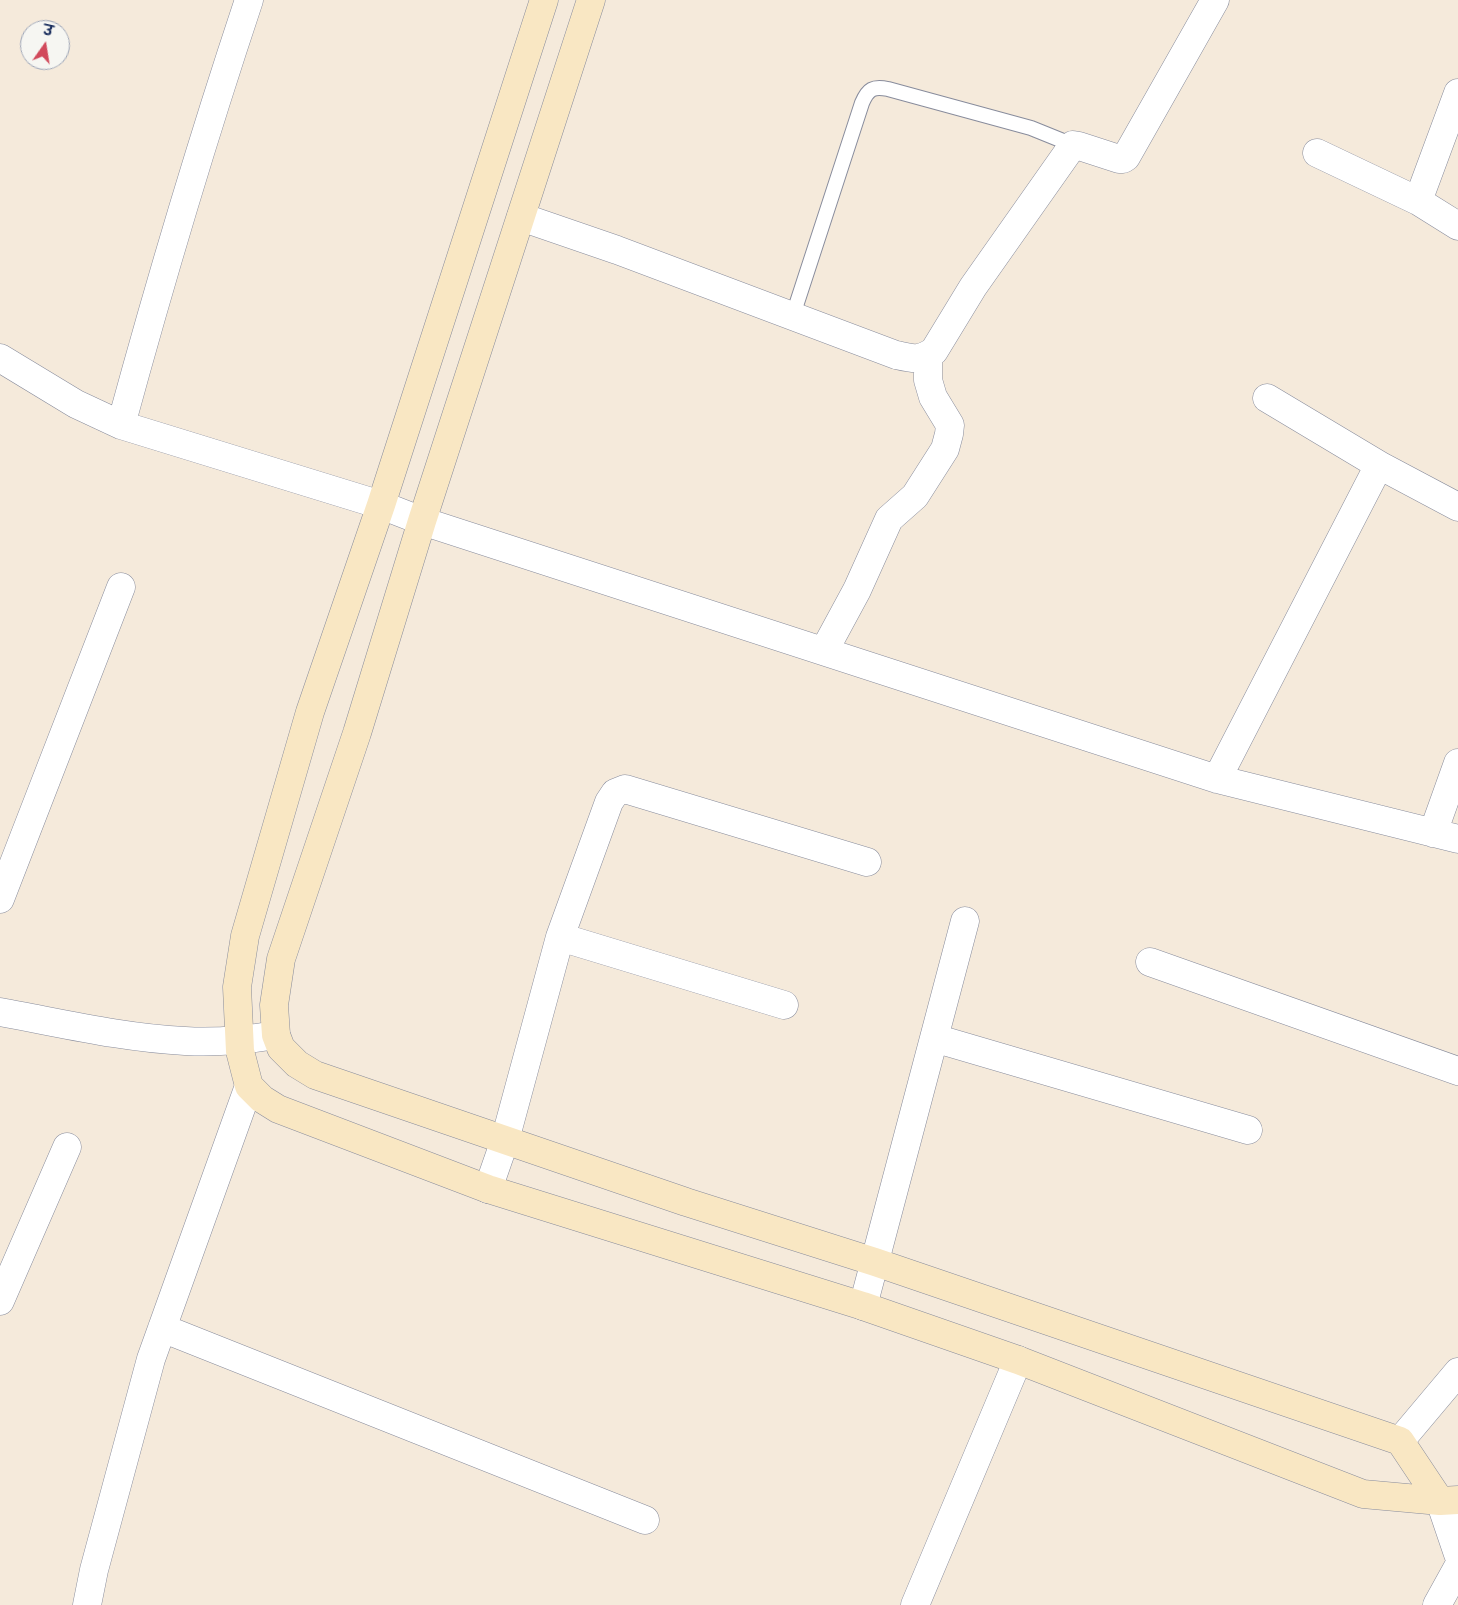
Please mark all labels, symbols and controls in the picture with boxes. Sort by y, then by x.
north arrow [20,20,70,70]
text: उ [41,21,55,42]

